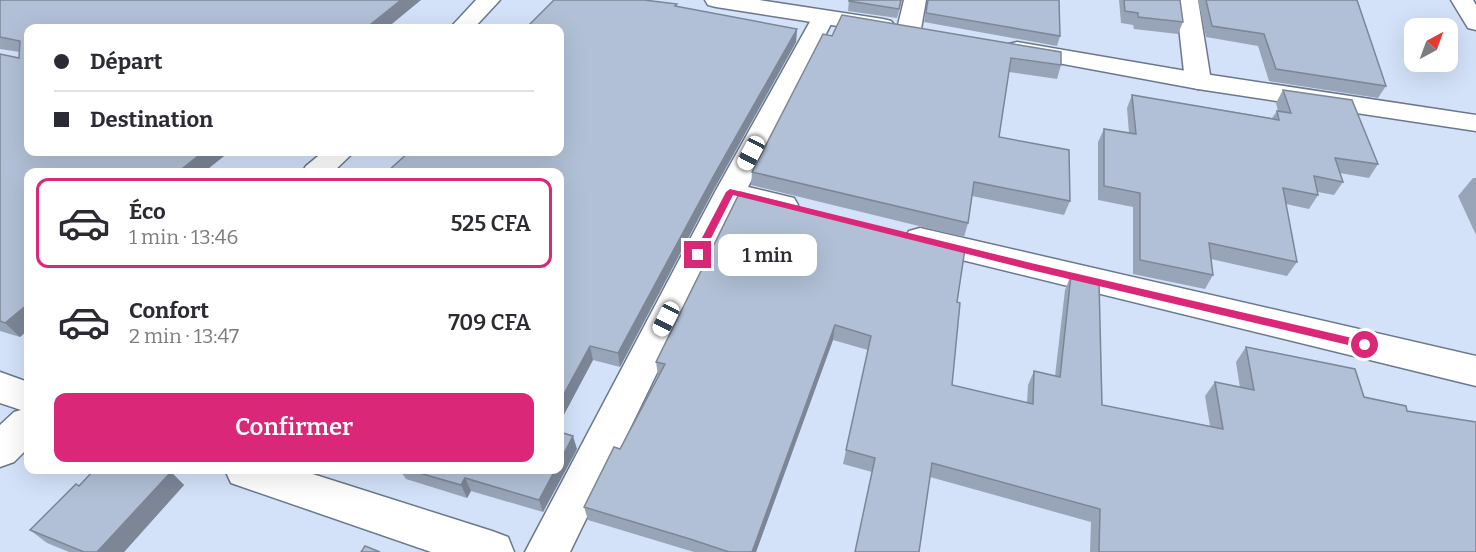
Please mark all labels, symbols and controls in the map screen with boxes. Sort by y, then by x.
north arrow [1404,18,1458,72]
map controls [1404,18,1458,72]
text: Départ [90,48,162,75]
text: Destination [90,106,213,133]
car [735,133,767,173]
icon: car [57,196,111,250]
text: Éco [129,198,166,225]
text: 525 CFA [450,210,531,237]
text: 1 min · 13:46 [129,225,238,249]
callout: 1 min [719,234,818,276]
route end [684,241,711,268]
text: 1 min [742,243,793,267]
icon: car [57,295,111,349]
text: Confort [129,297,209,324]
car [650,299,682,339]
text: 709 CFA [448,309,531,336]
text: 2 min · 13:47 [129,324,239,348]
route start [1351,331,1378,358]
button: Confirmer [54,393,534,462]

